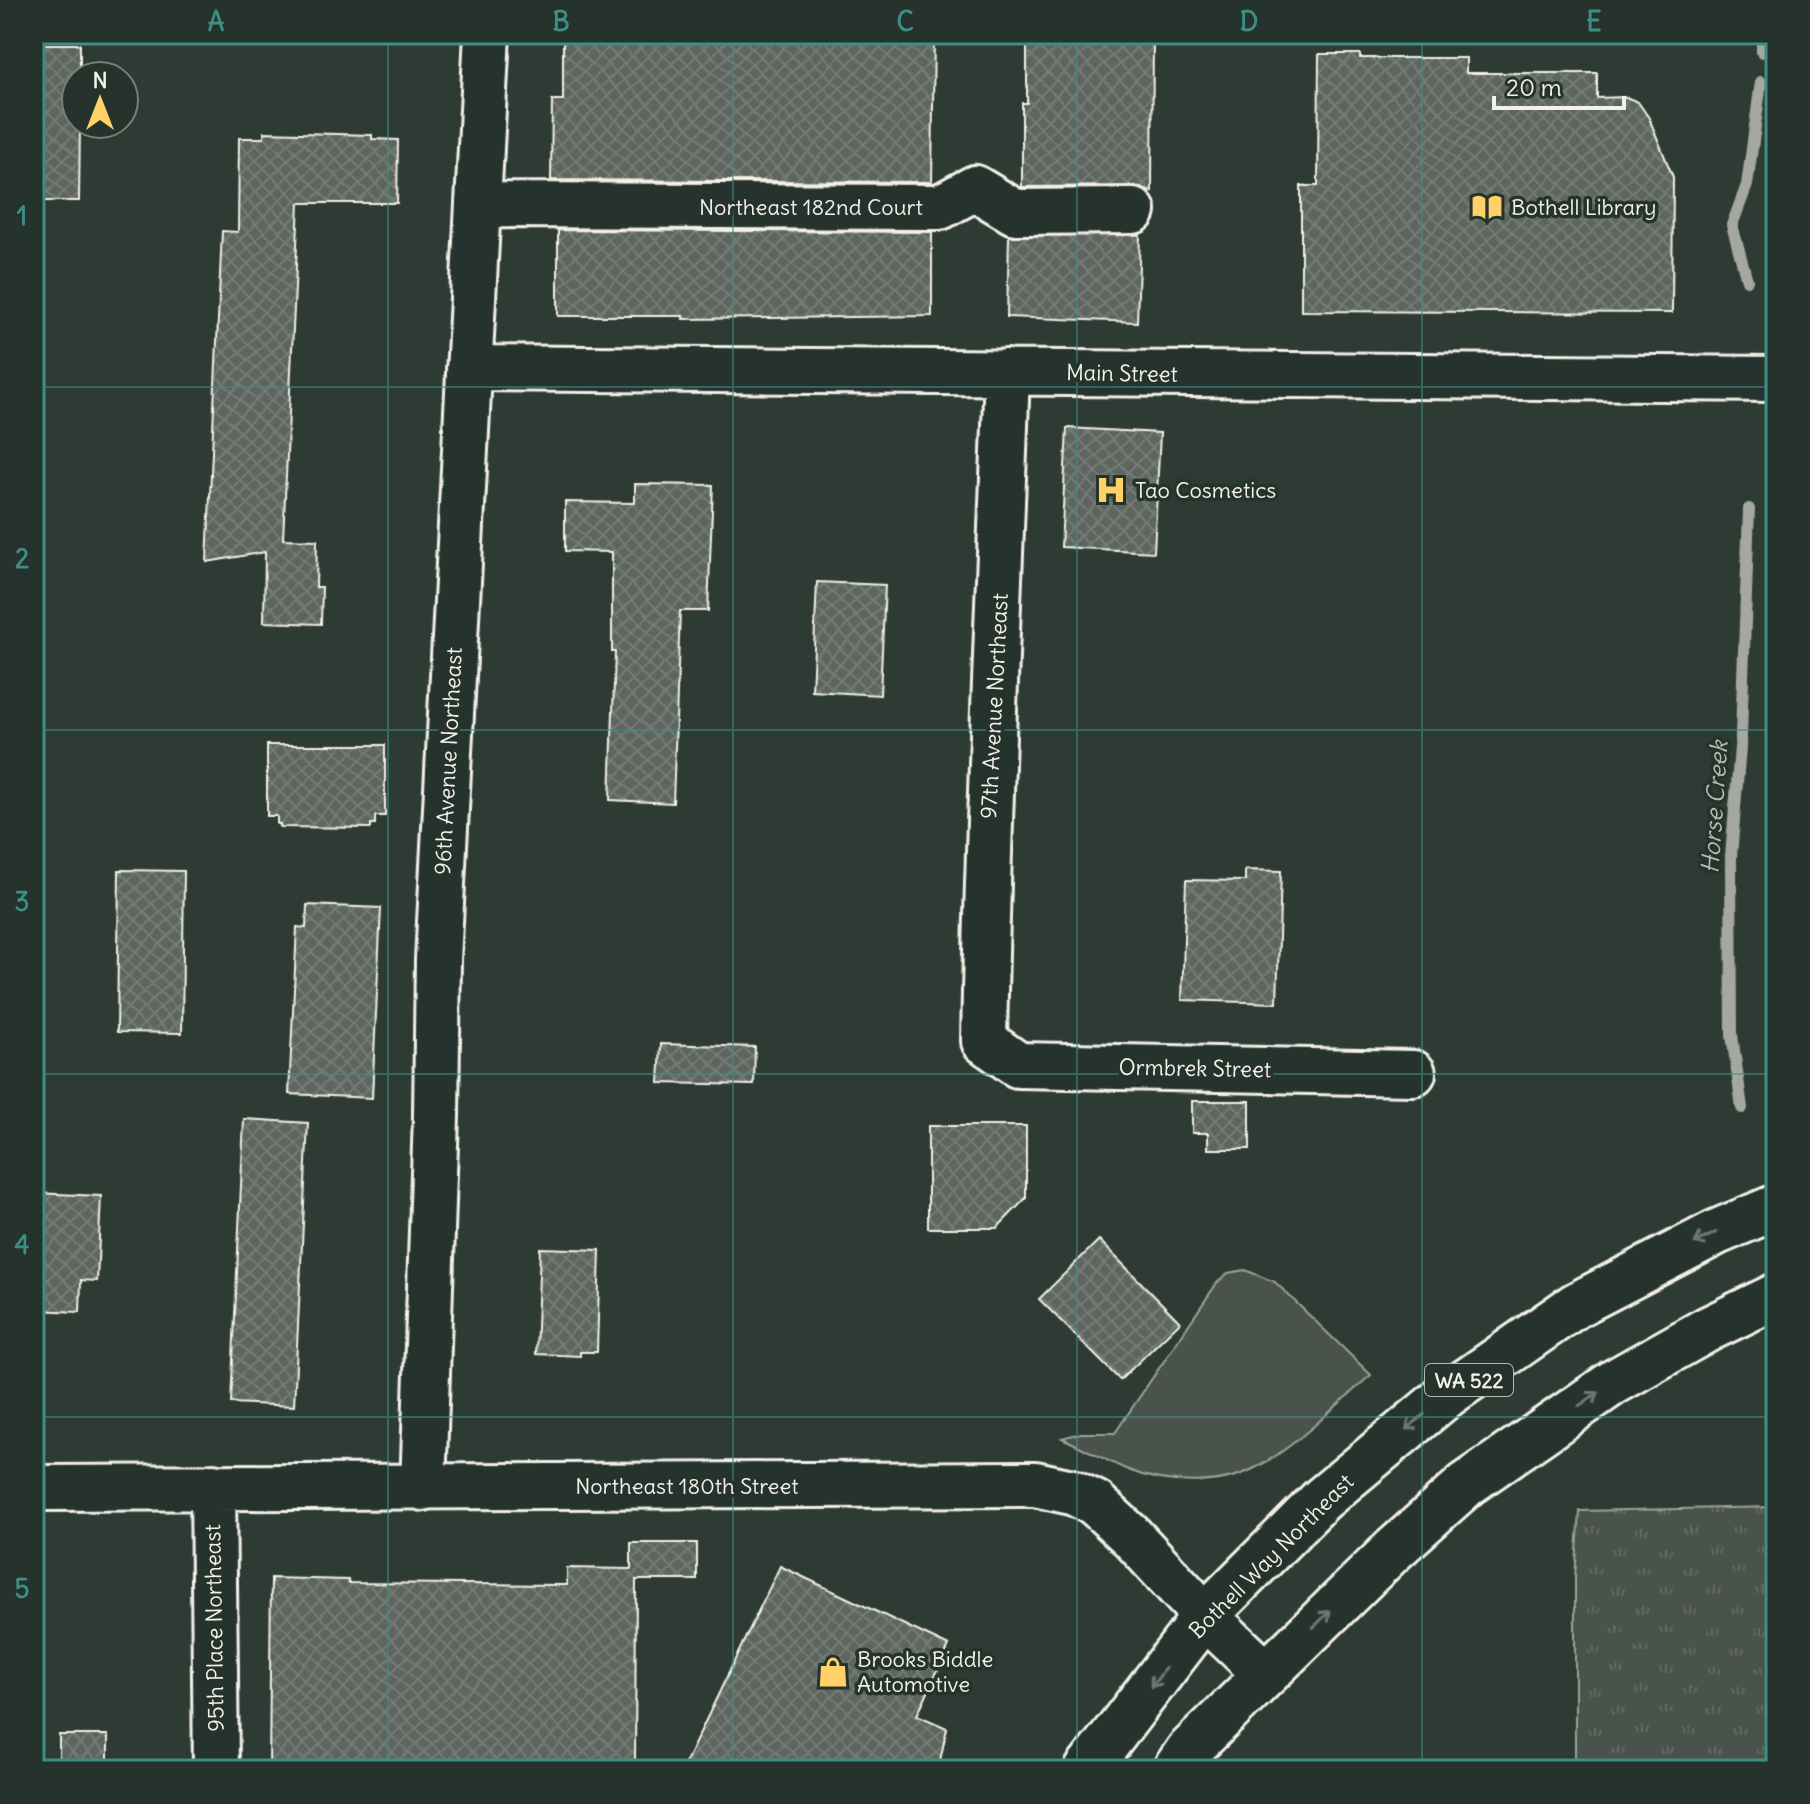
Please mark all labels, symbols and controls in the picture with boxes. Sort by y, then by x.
text: A [208,5,225,38]
text: B [552,5,570,38]
text: C [896,5,914,38]
text: D [1240,5,1258,38]
text: E [1586,5,1602,38]
north arrow [60,60,140,140]
scale bar [1494,60,1624,110]
text: N [92,66,108,94]
text: 20 m [1506,72,1562,102]
library icon: Bothell Library [1470,190,1504,224]
street label: Northeast 182nd Court [699,193,923,221]
place label: Bothell Library [1511,193,1657,221]
text: 1 [17,199,27,232]
street label: Main Street [1066,358,1178,388]
hospital icon: Tao Cosmetics [1094,473,1128,507]
place label: Tao Cosmetics [1135,476,1276,504]
text: 2 [15,542,29,575]
street label: 97th Avenue Northeast [974,592,1014,820]
street label: 96th Avenue Northeast [428,646,468,876]
water label: Horse Creek [1694,738,1734,874]
text: 3 [15,885,29,918]
street label: Ormbrek Street [1118,1053,1272,1083]
text: 4 [14,1228,30,1261]
one-way arrow [1693,1231,1717,1247]
road number: WA 522 [1425,1364,1513,1396]
one-way arrow [1577,1391,1599,1407]
one-way arrow [1405,1413,1426,1431]
street label: Bothell Way Northeast [1183,1468,1359,1644]
street label: Northeast 180th Street [575,1472,799,1500]
street label: 95th Place Northeast [198,1524,230,1732]
text: 5 [15,1572,30,1605]
one-way arrow [1311,1610,1331,1628]
place label: Brooks Biddle Automotive [857,1645,993,1698]
shop icon: Brooks Biddle Automotive [816,1655,850,1689]
one-way arrow [1149,1667,1166,1688]

